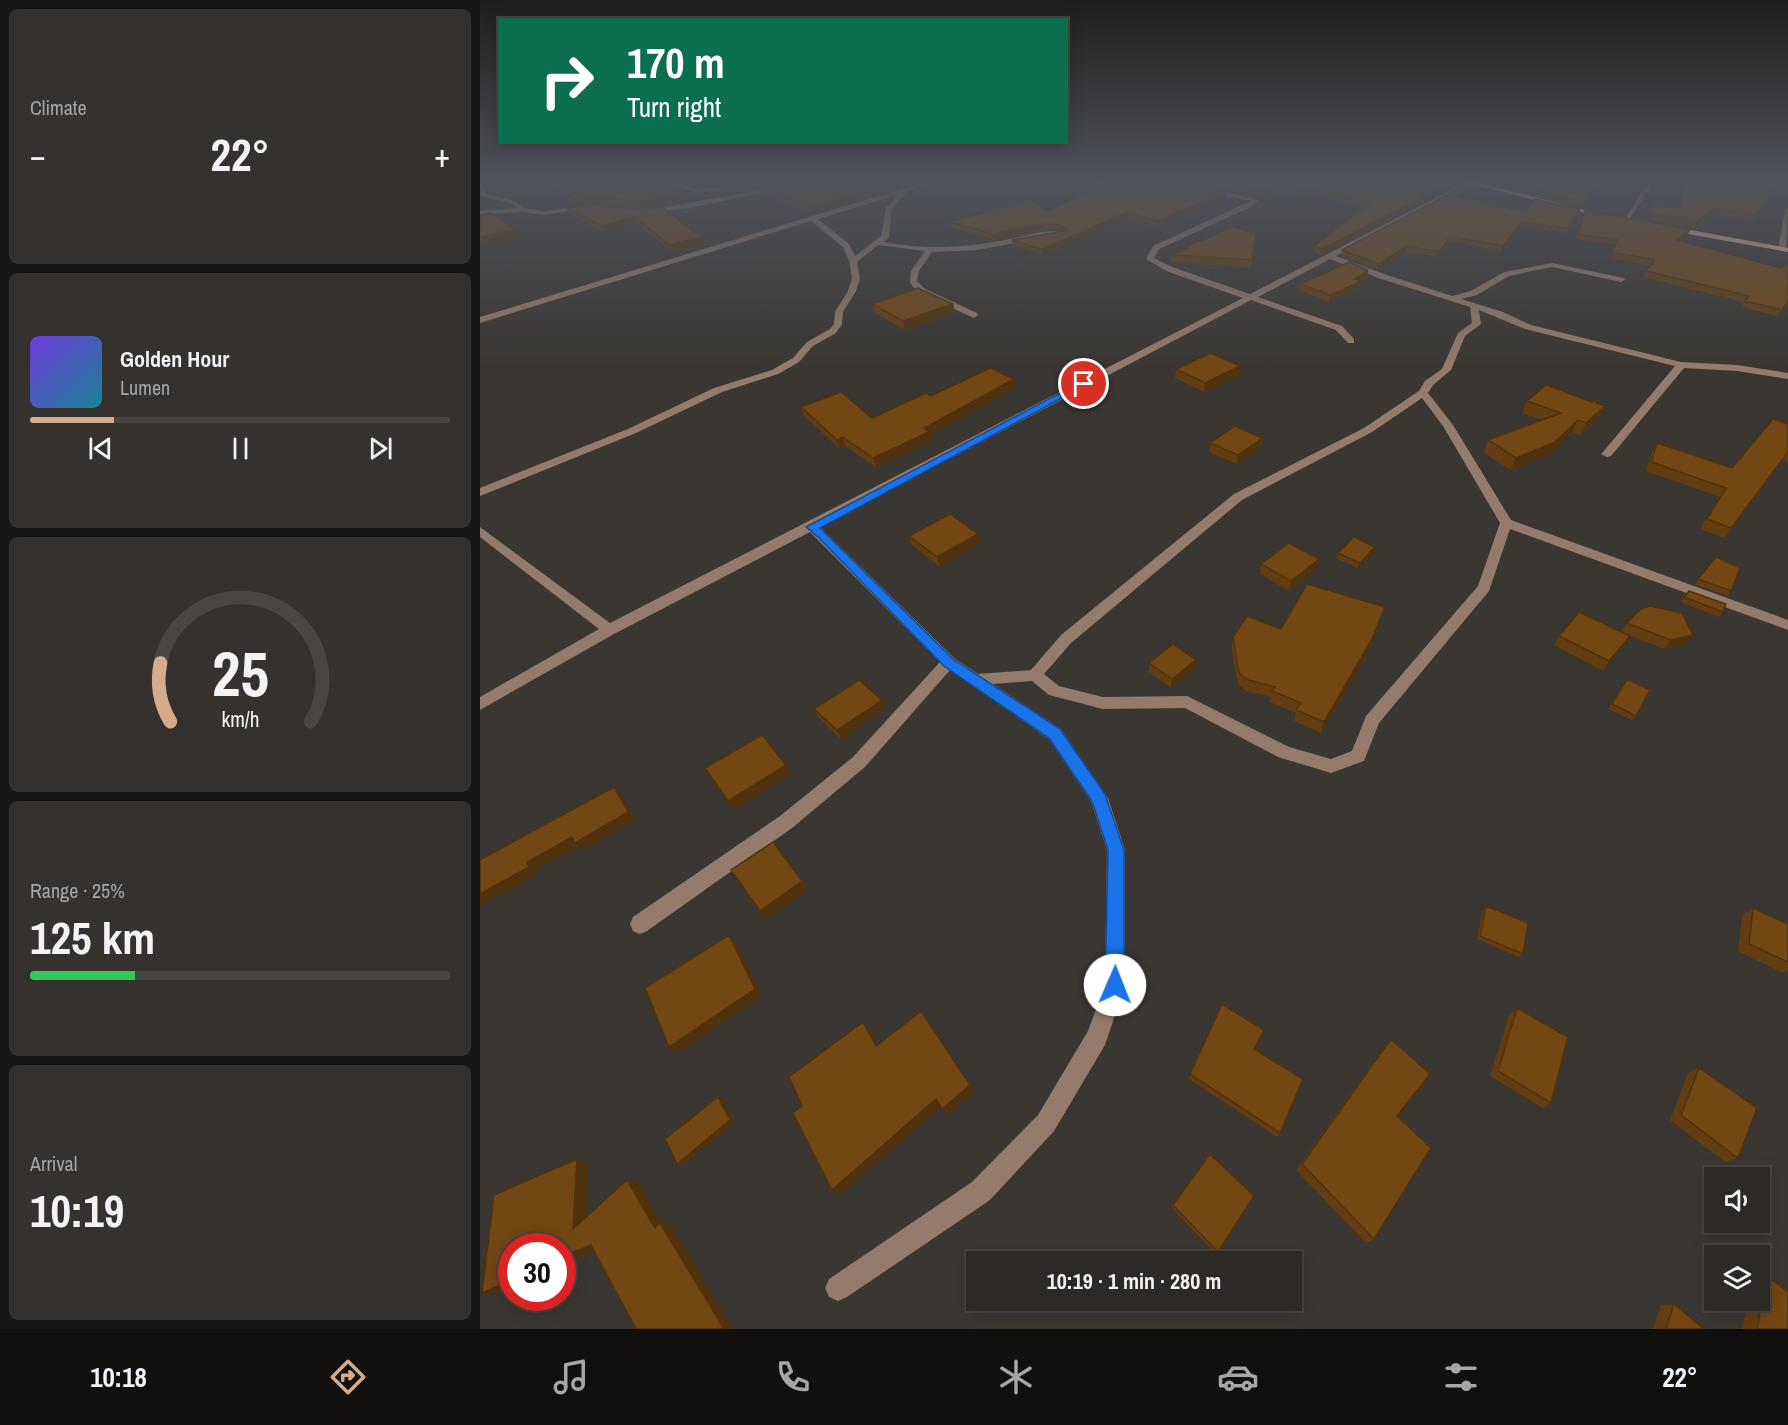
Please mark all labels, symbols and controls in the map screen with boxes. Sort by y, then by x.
text: 170 m [627,35,725,91]
icon: right [528,42,606,120]
text: Turn right [627,89,721,125]
text: Climate [30,94,87,121]
text: 22° [210,124,270,185]
text: − [30,133,46,177]
text: + [434,133,450,177]
text: Golden Hour [120,344,229,374]
pin [1058,358,1109,409]
icon: arrive [1067,367,1100,400]
text: Lumen [120,374,170,401]
icon: previous [84,432,117,465]
icon: pause [224,432,257,465]
icon: next [364,432,397,465]
text: 25 [212,631,268,715]
text: km/h [221,705,259,734]
text: Range · 25% [30,877,125,904]
text: 125 km [30,907,155,968]
position arrow [1083,953,1147,1017]
text: Arrival [30,1150,77,1177]
map controls [1704,1167,1770,1311]
button: sound [1704,1167,1770,1233]
text: 10:19 [30,1180,124,1241]
speed limit sign: 30 [498,1233,576,1311]
button: layers [1704,1245,1770,1311]
text: 10:19 · 1 min · 280 m [1047,1266,1221,1296]
icon: directions [327,1356,369,1398]
icon: music [550,1356,592,1398]
icon: phone [772,1356,814,1398]
icon: climate [995,1356,1037,1398]
icon: car [1217,1356,1259,1398]
icon: filters [1440,1356,1482,1398]
text: 10:18 [90,1359,147,1395]
text: 22° [1662,1359,1698,1395]

